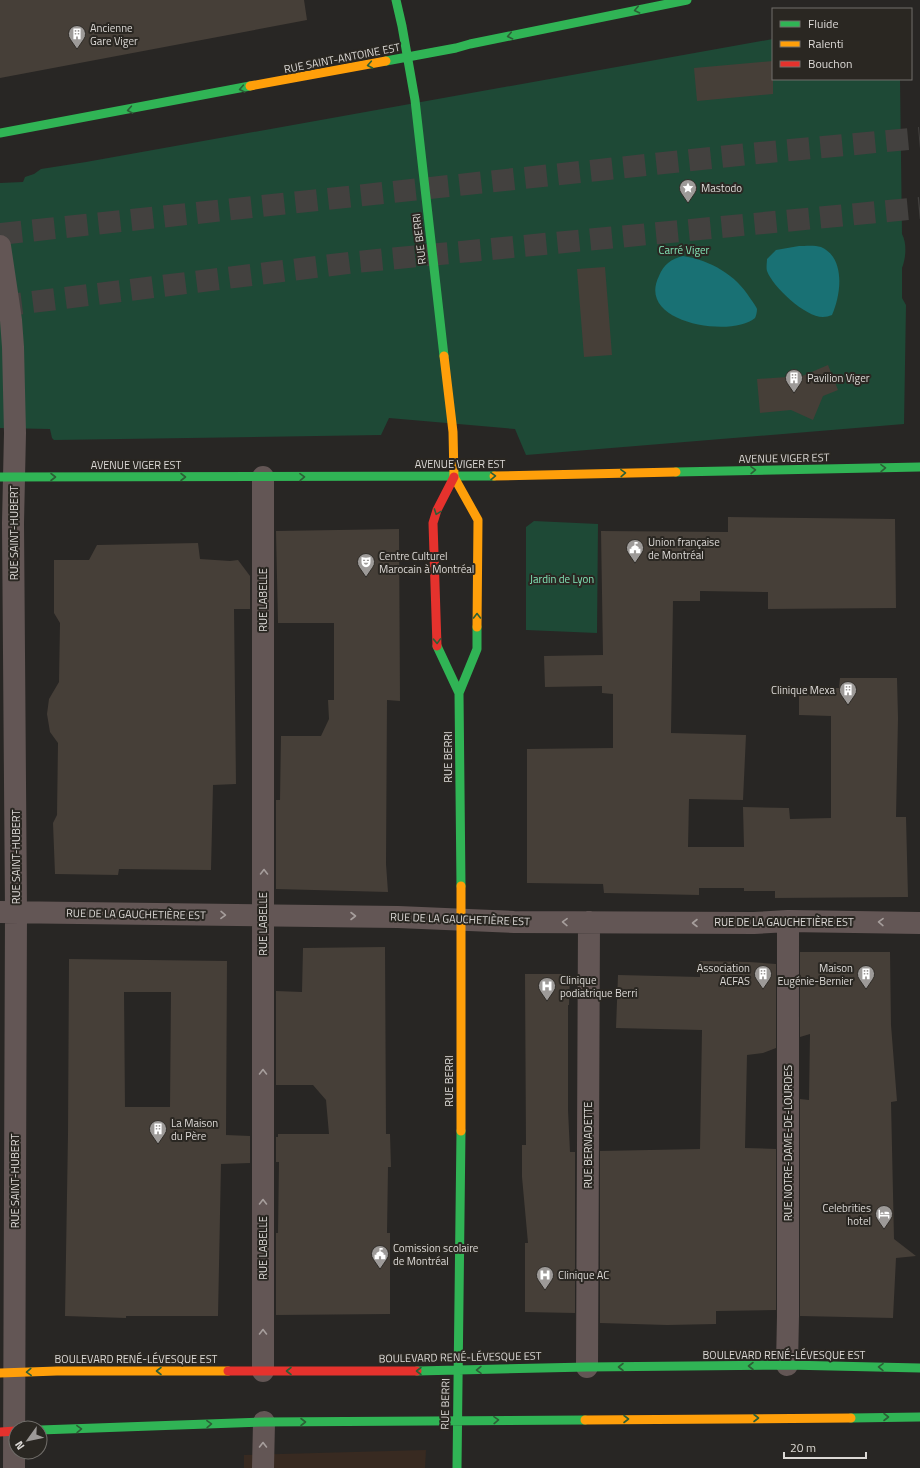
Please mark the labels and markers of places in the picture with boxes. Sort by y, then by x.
place label: Ancienne Gare Viger [90,20,138,49]
building icon: Ancienne Gare Viger [67,24,87,49]
place icon: Mastodo [678,178,698,203]
place label: Mastodo [701,180,742,196]
building icon: Pavilion Viger [784,368,804,393]
place label: Pavilion Viger [807,370,870,386]
place label: Union française de Montréal [648,534,720,563]
public building icon: Union française de Montréal [625,538,645,563]
place label: Centre Culturel Marocain à Montréal [379,548,474,577]
theatre icon: Centre Culturel Marocain à Montréal [356,552,376,577]
building icon: Clinique Mexa [838,680,858,705]
place label: Clinique Mexa [771,682,835,698]
place label: Association ACFAS [697,960,750,989]
place label: Maison Eugénie-Bernier [777,960,853,989]
building icon: Association ACFAS [753,964,773,989]
building icon: Maison Eugénie-Bernier [856,964,876,989]
place label: Clinique podiatrique Berri [560,972,637,1001]
hospital icon: Clinique podiatrique Berri [537,976,557,1001]
place label: La Maison du Père [171,1115,218,1144]
building icon: La Maison du Père [148,1119,168,1144]
place label: Celebrities hotel [823,1200,871,1229]
hotel icon: Celebrities hotel [874,1204,894,1229]
place label: Comission scolaire de Montréal [393,1240,479,1269]
public building icon: Comission scolaire de Montréal [370,1244,390,1269]
hospital icon: Clinique AC [535,1265,555,1290]
place label: Clinique AC [558,1267,609,1283]

